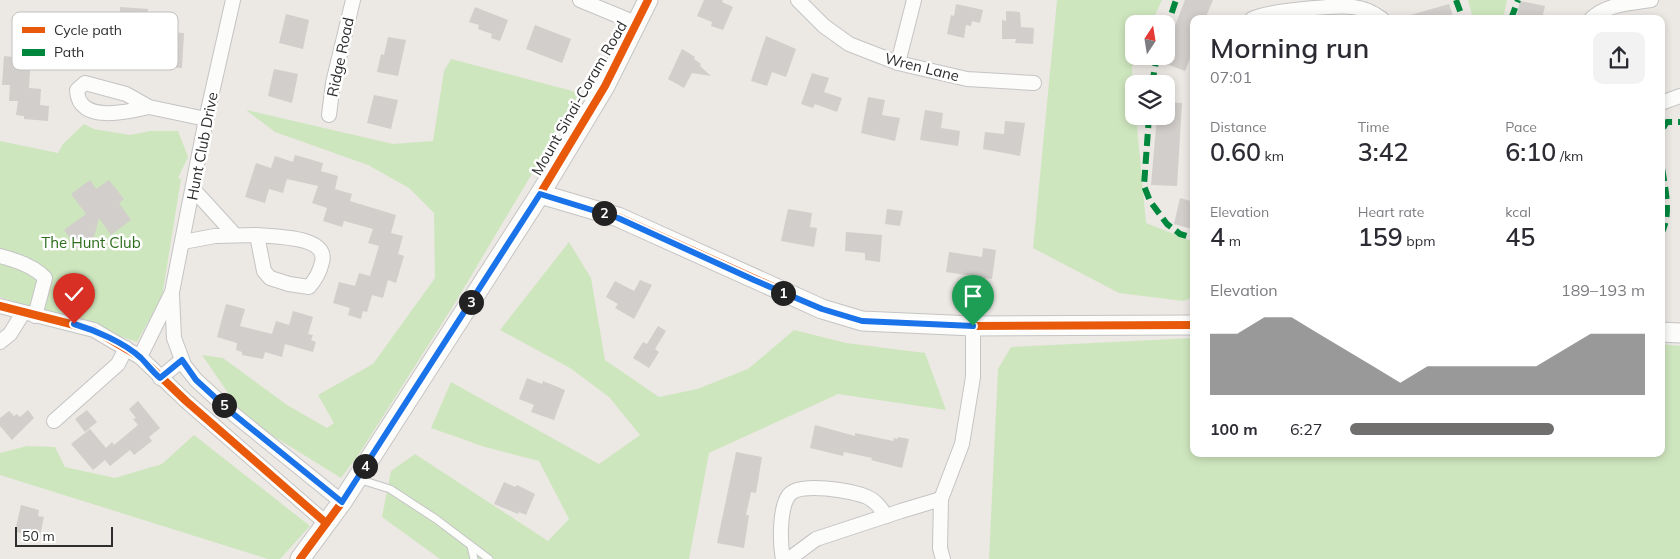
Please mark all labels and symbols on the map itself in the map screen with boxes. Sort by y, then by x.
legend [12,12,178,70]
street label: Ridge Road [322,15,358,99]
north arrow [1125,15,1175,65]
street label: Mount Sinai-Coram Road [527,17,631,179]
text: Cycle path [54,21,122,39]
text: Path [54,43,84,61]
street label: Wren Lane [883,49,961,85]
street label: Hunt Club Drive [182,90,222,202]
pin: 2 [592,200,616,226]
park label: The Hunt Club [41,233,141,252]
pin [53,273,95,324]
pin [952,275,994,326]
pin: 1 [770,280,796,306]
pin: 3 [458,290,484,314]
pin: 5 [212,392,236,418]
pin: 4 [352,454,378,478]
scale bar [15,524,112,547]

